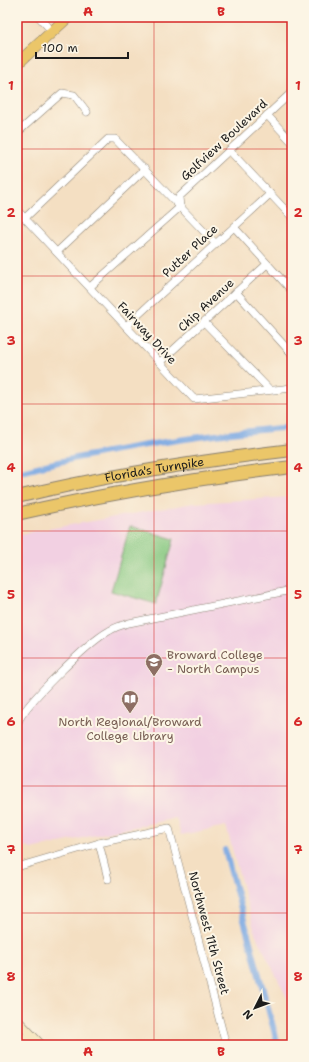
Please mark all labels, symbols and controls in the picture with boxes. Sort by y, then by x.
text: A [83,3,93,20]
text: B [217,3,225,20]
scale bar [36,34,128,60]
text: 100 m [42,40,78,56]
text: 1 [8,77,14,94]
text: 1 [295,77,301,94]
street label: Golfview Boulevard [177,95,271,184]
text: 2 [6,204,16,221]
text: 2 [293,204,303,221]
street label: Putter Place [159,221,221,281]
street label: Chip Avenue [175,275,238,335]
street label: Fairway Drive [114,298,180,368]
text: 3 [6,332,16,349]
text: 3 [293,332,303,349]
street label: Florida's Turnpike [103,454,205,486]
text: 4 [6,459,16,476]
text: 4 [293,459,303,476]
text: 5 [7,586,15,603]
text: 5 [294,586,302,603]
place label: Broward College - North Campus [167,647,263,677]
school or university icon: Broward College - North Campus [144,652,164,677]
library icon: North Regional/Broward College Library [120,689,140,714]
text: 6 [6,713,16,730]
text: 6 [293,713,303,730]
place label: North Regional/Broward College Library [58,714,202,744]
text: 7 [6,841,16,858]
text: 7 [293,841,303,858]
street label: Northwest 11th Street [185,870,233,996]
text: 8 [6,968,16,985]
text: 8 [293,968,303,985]
north arrow [235,988,275,1028]
text: N [239,1006,256,1023]
text: A [83,1043,93,1060]
text: B [217,1043,225,1060]

